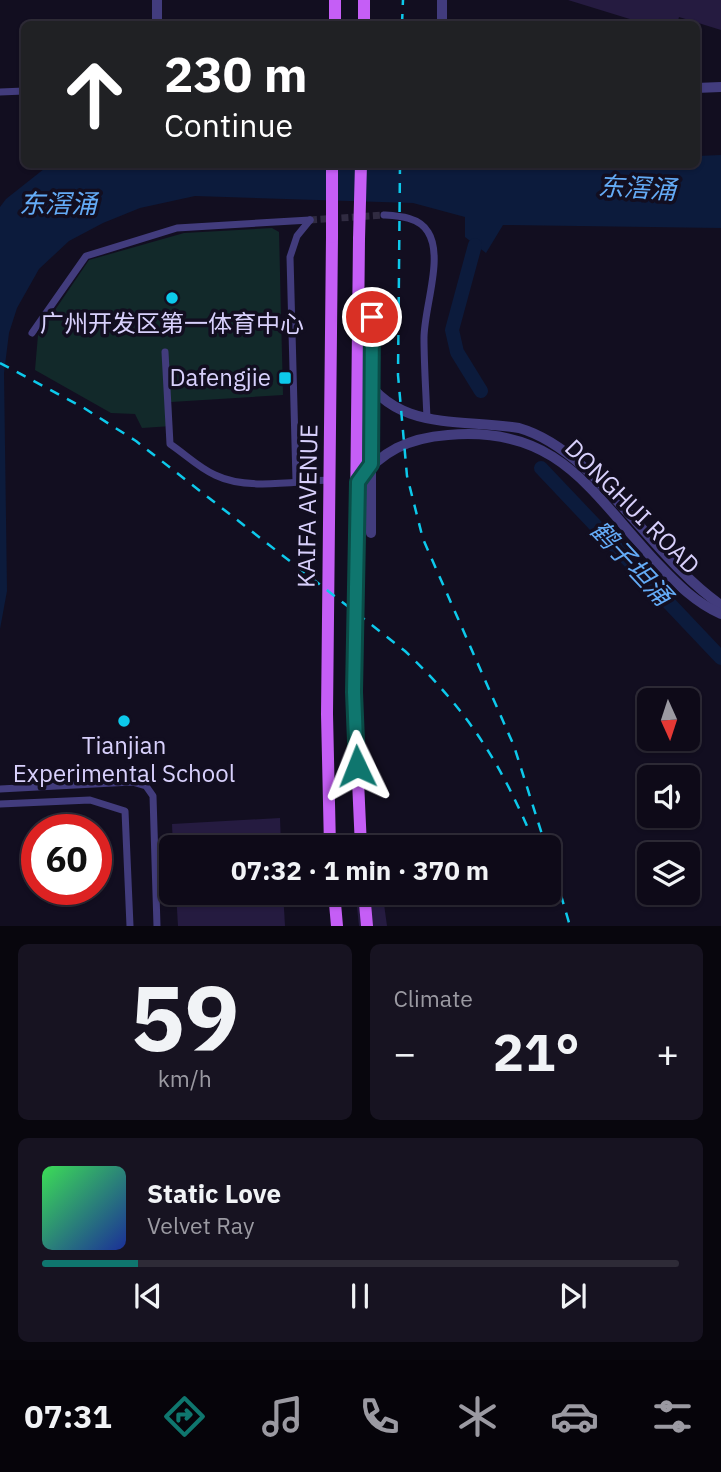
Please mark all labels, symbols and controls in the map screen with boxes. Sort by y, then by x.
text: 230 m [164,42,308,105]
icon: ahead [49,49,140,140]
text: Continue [164,104,293,146]
water label: 东滘涌 [597,168,680,206]
water label: 东滘涌 [19,186,100,220]
pin [342,287,402,347]
marker: 广州开发区第一体育中心 [164,290,180,306]
icon: arrive [353,298,391,336]
place label: 广州开发区第一体育中心 [40,307,304,339]
place label: Dafengjie [169,361,271,393]
marker: Dafengjie [277,370,293,386]
street label: KAIFA AVENUE [290,424,324,588]
street label: DONGHUI ROAD [558,432,707,581]
water label: 鹤子坦涌 [584,513,682,614]
north arrow [637,688,700,751]
map controls [637,688,700,905]
marker: Tianjian Experimental School [116,713,132,729]
place label: Tianjian Experimental School [13,729,235,789]
position arrow [320,729,394,803]
button: sound [637,765,700,828]
speed limit sign: 60 [21,814,112,905]
button: layers [637,842,700,905]
text: 07:32 · 1 min · 370 m [231,853,489,887]
text: 59 [130,958,239,1076]
text: Climate [394,983,473,1013]
text: 21° [493,1018,580,1085]
text: − [394,1028,416,1077]
text: + [656,1028,679,1077]
text: km/h [158,1063,212,1093]
text: Static Love [147,1176,281,1210]
text: Velvet Ray [147,1210,254,1240]
icon: previous [129,1277,167,1315]
icon: pause [341,1277,379,1315]
icon: next [554,1277,592,1315]
icon: directions [160,1392,209,1441]
icon: music [258,1392,307,1441]
icon: phone [355,1392,404,1441]
icon: climate [453,1392,502,1441]
icon: car [550,1392,599,1441]
icon: filters [648,1392,697,1441]
text: 07:31 [24,1395,112,1437]

